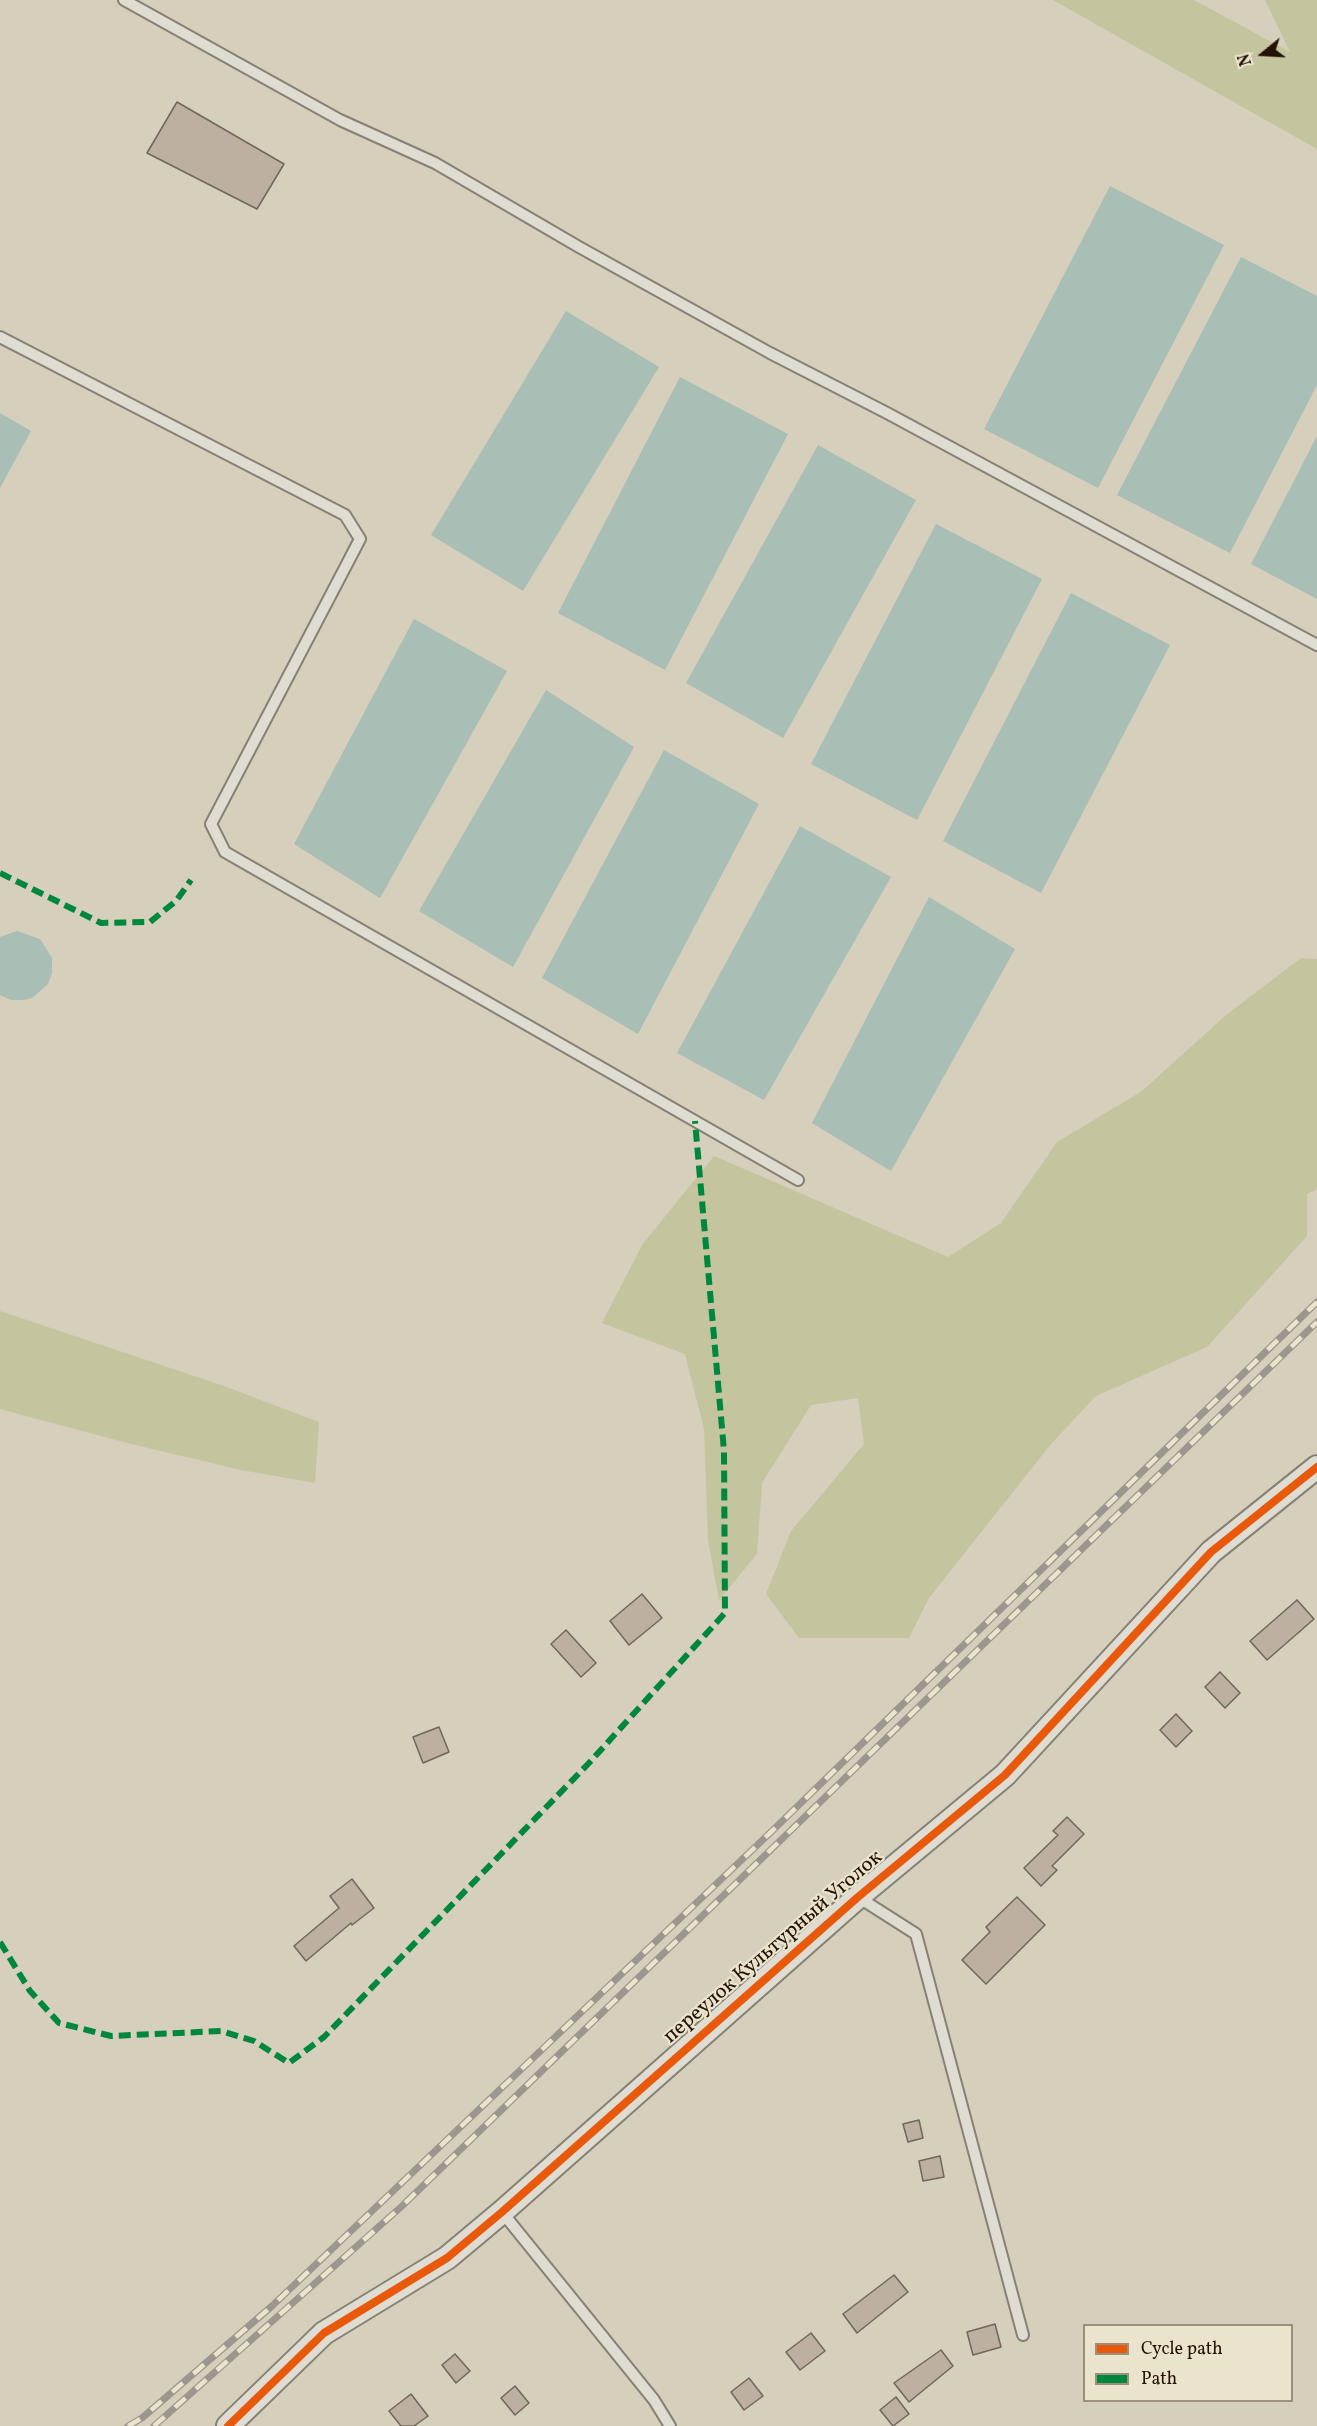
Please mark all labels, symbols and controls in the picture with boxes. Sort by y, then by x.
north arrow [1233,24,1293,84]
text: N [1234,51,1258,68]
street label: переулок Культурный Уголок [659,1846,889,2050]
legend [1083,2324,1293,2402]
text: Cycle path [1141,2337,1223,2362]
text: Path [1141,2367,1177,2392]

